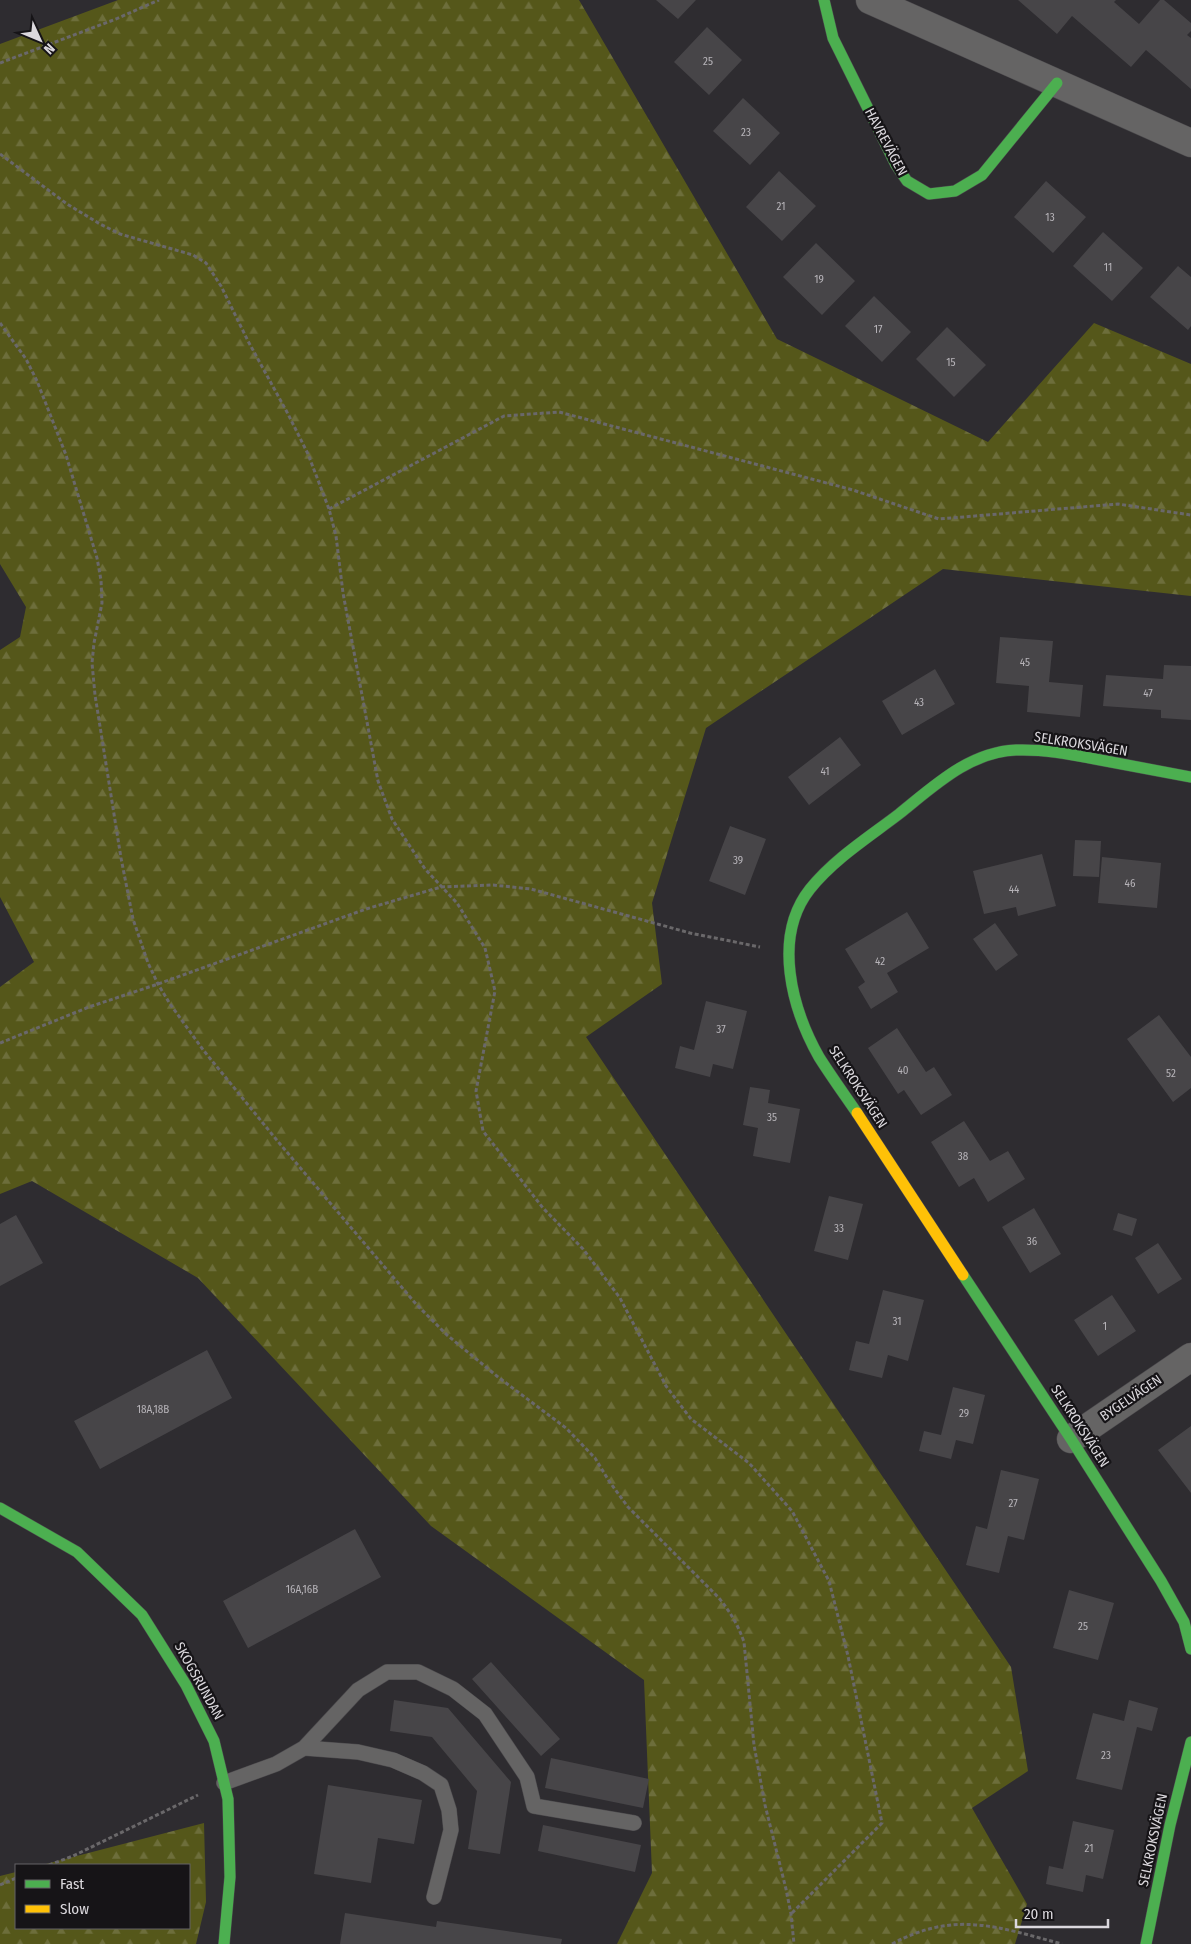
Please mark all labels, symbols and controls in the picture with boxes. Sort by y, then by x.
north arrow [15,15,65,65]
text: N [40,40,58,58]
house number: 25 [703,55,713,68]
street label: HAVREVÄGEN [861,105,911,179]
house number: 23 [741,126,751,139]
house number: 21 [777,200,785,213]
house number: 13 [1045,211,1055,224]
house number: 11 [1104,261,1112,274]
house number: 19 [814,273,824,286]
house number: 17 [874,323,883,336]
house number: 15 [946,356,956,369]
house number: 45 [1020,656,1030,669]
house number: 47 [1143,687,1153,700]
house number: 43 [914,696,924,709]
street label: SELKROKSVÄGEN [1033,728,1129,760]
house number: 41 [820,765,830,778]
house number: 39 [733,854,743,867]
house number: 46 [1125,877,1136,890]
house number: 44 [1009,883,1020,896]
house number: 42 [875,955,885,968]
house number: 37 [716,1023,726,1036]
street label: SELKROKSVÄGEN [825,1043,891,1131]
house number: 40 [897,1064,909,1077]
house number: 52 [1166,1067,1176,1080]
house number: 35 [767,1111,777,1124]
house number: 38 [958,1150,969,1163]
house number: 33 [834,1222,844,1235]
house number: 36 [1027,1235,1038,1248]
house number: 31 [893,1315,902,1328]
house number: 1 [1103,1320,1107,1333]
street label: BYGELVÄGEN [1097,1371,1165,1425]
street label: SELKROKSVÄGEN [1047,1382,1113,1470]
house number: 18A,18B [137,1403,169,1416]
house number: 29 [959,1407,969,1420]
house number: 27 [1008,1497,1018,1510]
house number: 16A,16B [286,1583,318,1596]
house number: 25 [1078,1620,1088,1633]
street label: SKOGSRUNDAN [171,1639,227,1723]
house number: 23 [1101,1749,1111,1762]
street label: SELKROKSVÄGEN [1135,1792,1171,1888]
house number: 21 [1085,1842,1093,1855]
legend [15,1864,190,1929]
text: Fast [60,1875,84,1893]
scale bar [1016,1896,1108,1928]
text: Slow [60,1900,89,1918]
text: 20 m [1024,1905,1054,1923]

